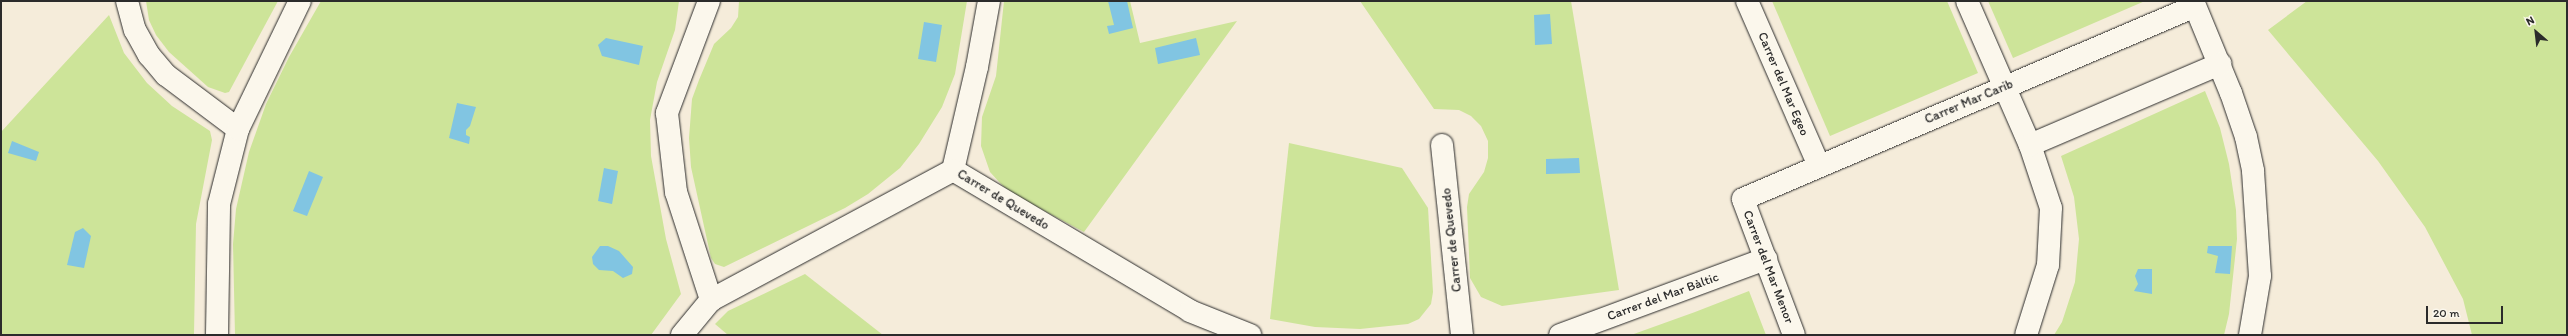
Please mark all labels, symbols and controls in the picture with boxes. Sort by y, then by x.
north arrow [2516,12,2556,52]
text: N [2524,13,2536,28]
street label: Carrer del Mar Egeo [1754,30,1812,138]
street label: Carrer Mar Carib [1922,76,2016,128]
street label: Carrer de Quevedo [954,166,1052,234]
street label: Carrer de Quevedo [1439,187,1465,293]
street label: Carrer del Mar Menor [1739,208,1797,326]
street label: Carrer del Mar Bàltic [1605,270,1721,324]
scale bar [2428,298,2505,324]
text: 20 m [2433,306,2460,320]

